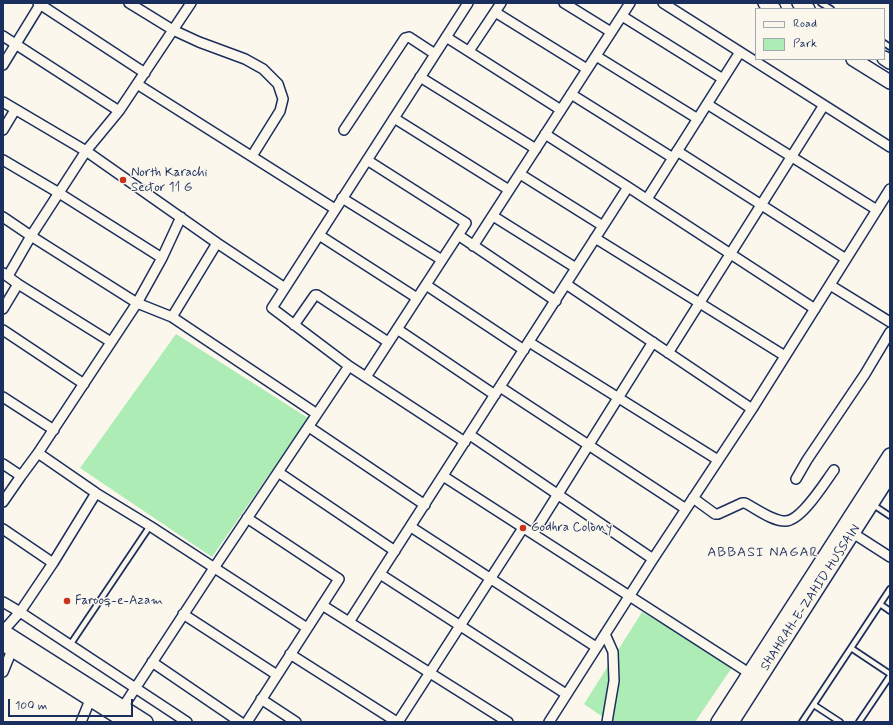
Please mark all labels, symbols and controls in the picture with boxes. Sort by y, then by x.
legend [755,8,885,60]
text: Road [793,16,817,32]
text: Park [793,36,817,52]
place label: North Karachi Sector 11 G [131,165,208,196]
marker: North Karachi Sector 11 G [118,175,128,185]
place label: Godhra Colony [531,520,612,536]
street label: SHAHRAH-E-ZAHID HUSSAIN [758,522,864,674]
marker: Godhra Colony [518,523,528,533]
district label: ABBASI NAGAR [708,545,818,561]
place label: Farooq-e-Azam [75,593,163,609]
marker: Farooq-e-Azam [62,596,72,606]
scale bar [10,691,135,717]
text: 100 m [15,698,47,714]

